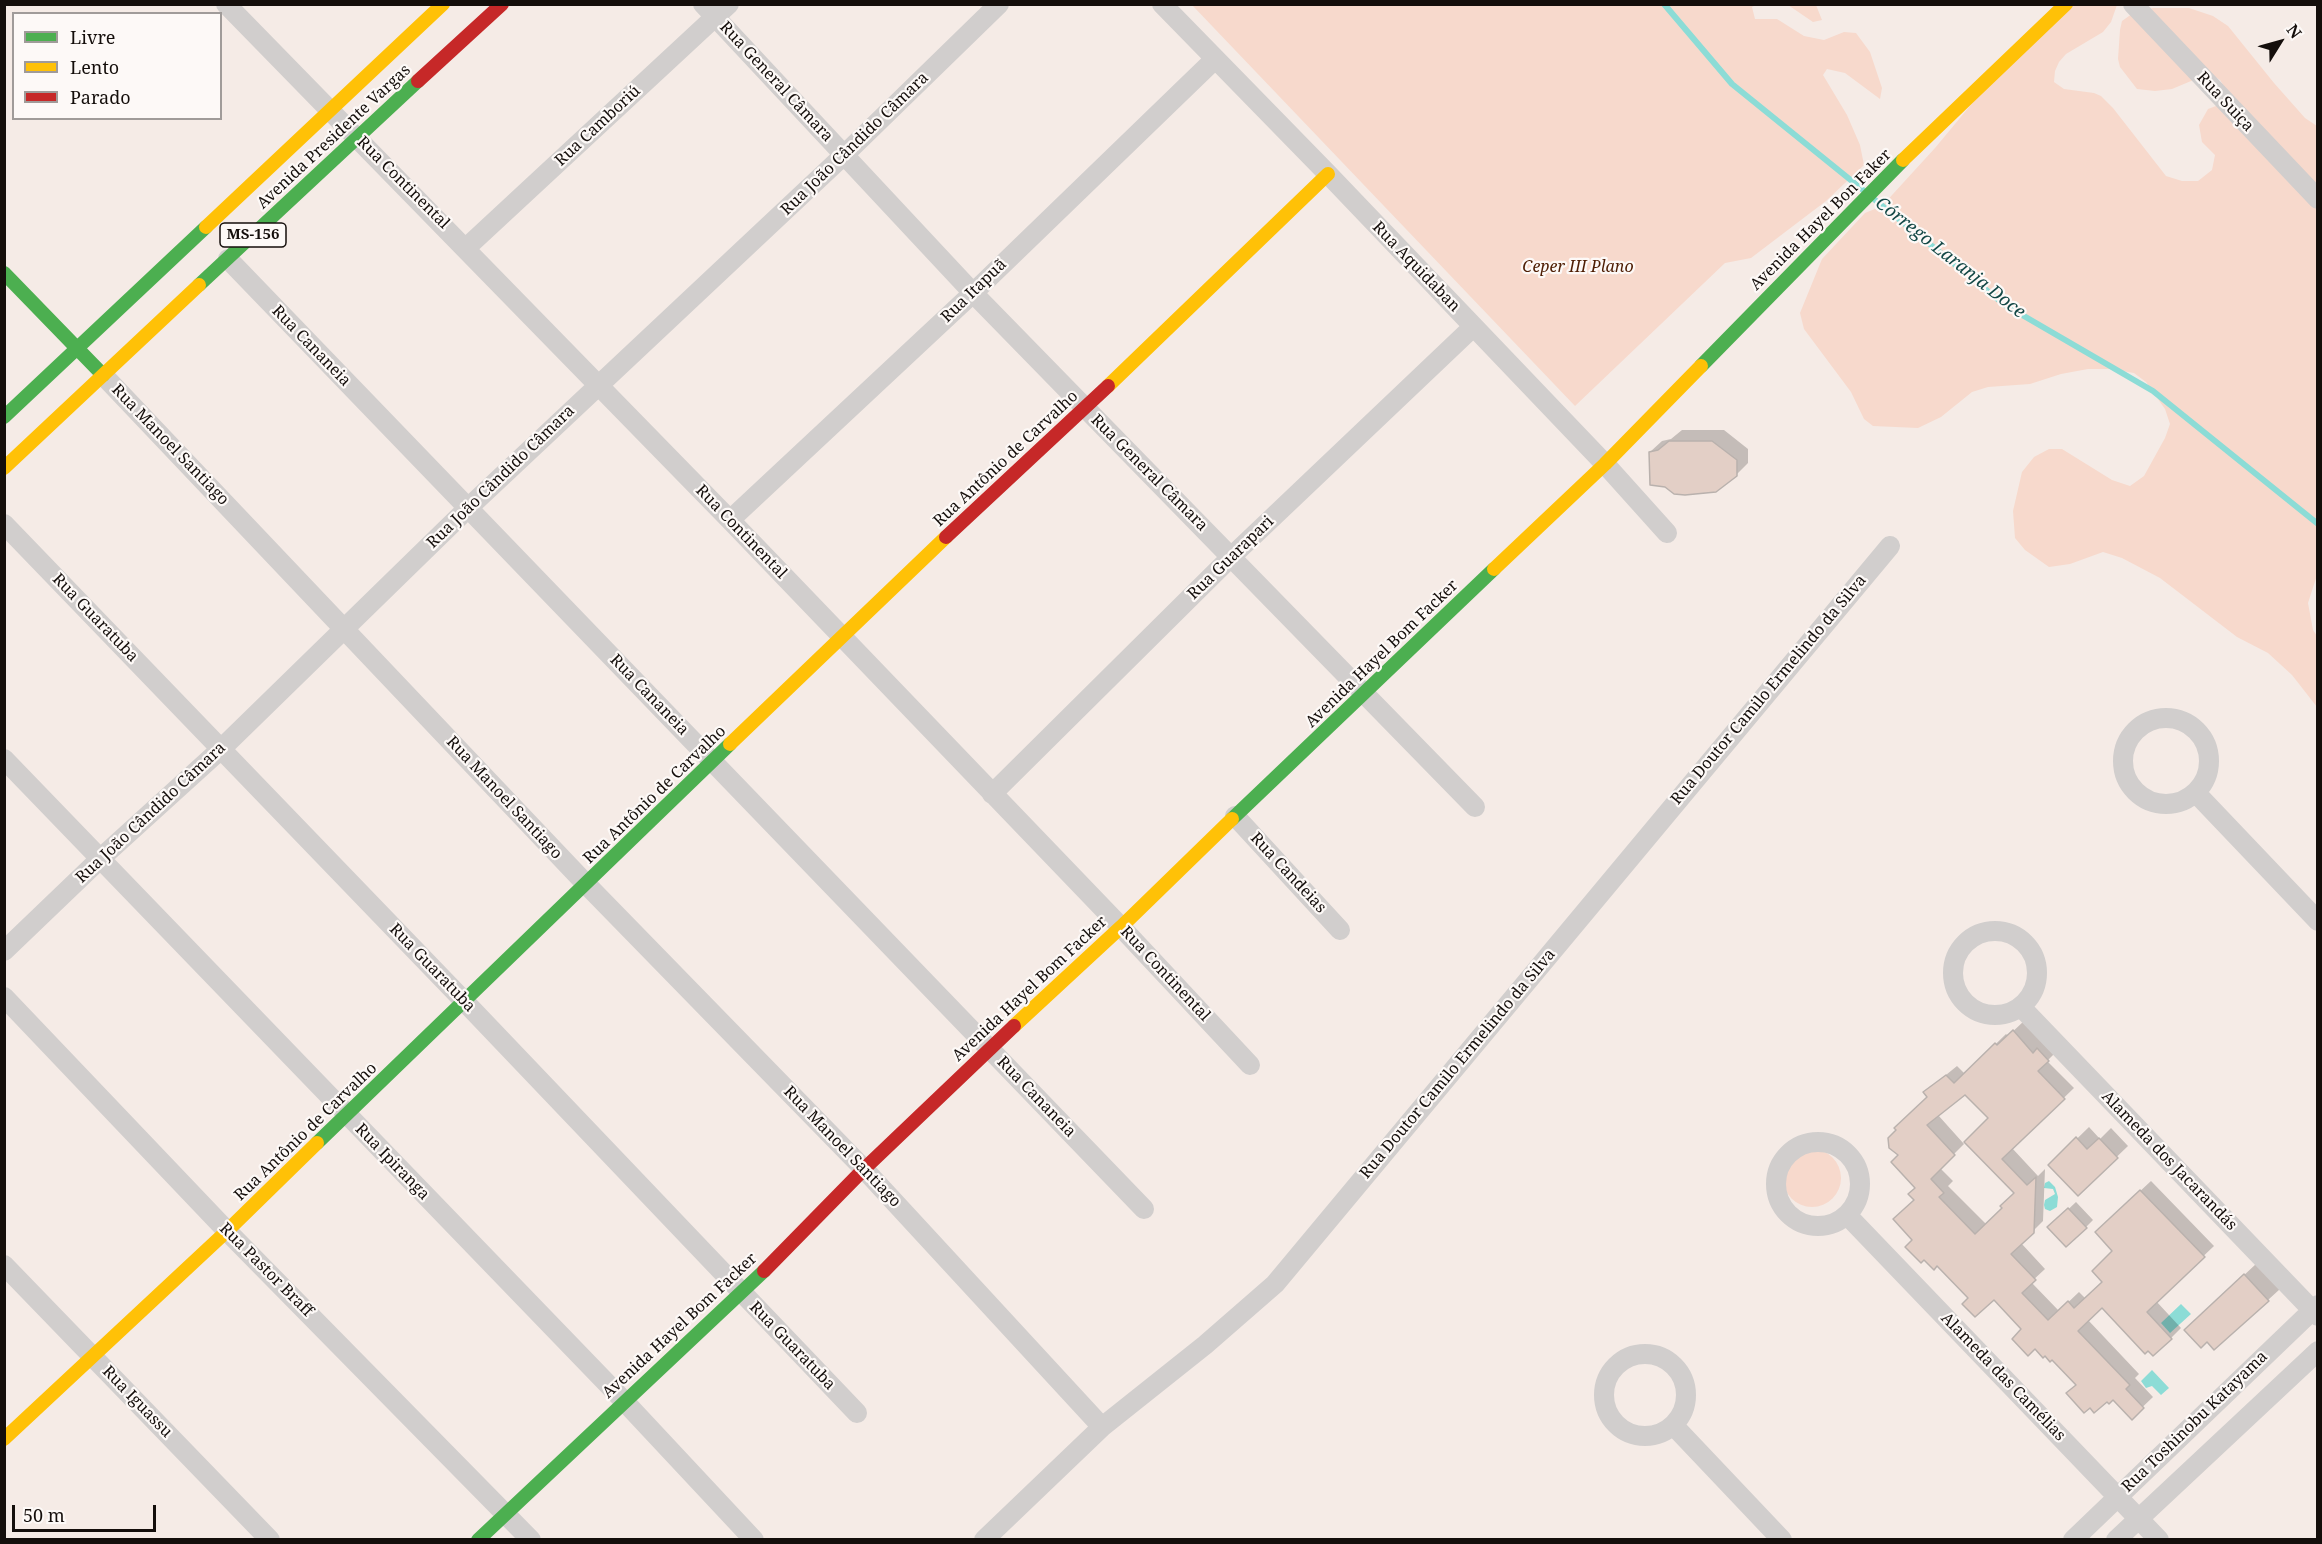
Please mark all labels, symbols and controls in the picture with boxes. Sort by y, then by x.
legend [12,12,222,120]
north arrow [2250,12,2310,72]
street label: Rua General Câmara [715,18,837,146]
text: N [2282,20,2307,43]
text: Livre [70,25,116,49]
text: Lento [70,55,119,79]
street label: Avenida Presidente Vargas [253,61,415,213]
street label: Rua João Cândido Câmara [777,68,933,220]
street label: Rua Suiça [2193,68,2257,136]
street label: Rua Camboriú [551,82,645,170]
text: Parado [70,85,131,109]
street label: Rua Continental [353,133,453,233]
street label: Avenida Hayel Bon Faker [1746,145,1896,295]
water label: Córrego Laranja Doce [1871,193,2029,323]
street label: Rua Aquidaban [1368,218,1464,316]
road number: MS-156 [220,223,286,247]
street label: Rua Itapuã [937,255,1011,327]
park label: Ceper III Plano [1522,257,1634,277]
street label: Rua Cananeia [268,302,354,390]
street label: Rua Manoel Santiago [107,381,233,509]
street label: Rua Antônio de Carvalho [930,387,1082,531]
street label: Rua João Cândido Câmara [423,401,579,553]
street label: Rua General Câmara [1087,411,1211,535]
street label: Rua Continental [691,481,791,583]
street label: Rua Guarapari [1184,512,1278,604]
street label: Rua Guaratuba [48,570,142,666]
street label: Rua Doutor Camilo Ermelindo da Silva [1667,571,1871,809]
street label: Avenida Hayel Bom Facker [1302,576,1462,732]
street label: Rua Cananeia [606,651,692,739]
street label: Rua Antônio de Carvalho [580,722,730,868]
street label: Rua Manoel Santiago [442,733,566,863]
street label: Rua João Cândido Câmara [72,739,230,887]
street label: Rua Candeias [1246,829,1330,917]
street label: Avenida Hayel Bom Facker [949,912,1111,1066]
street label: Rua Guaratuba [385,920,479,1016]
street label: Rua Continental [1116,923,1214,1025]
street label: Rua Doutor Camilo Ermelindo da Silva [1356,945,1560,1183]
street label: Rua Cananeia [993,1053,1079,1141]
street label: Rua Antônio de Carvalho [231,1059,381,1205]
street label: Rua Manoel Santiago [779,1083,905,1211]
street label: Alameda dos Jacarandás [2097,1087,2241,1235]
street label: Rua Ipiranga [351,1120,433,1204]
street label: Rua Pastor Braff [215,1219,317,1321]
street label: Avenida Hayel Bom Facker [599,1249,761,1403]
street label: Rua Guaratuba [745,1298,839,1394]
street label: Alameda das Camélias [1937,1309,2069,1445]
street label: Rua Toshinobu Katayama [2118,1347,2272,1497]
street label: Rua Iguassu [98,1362,176,1442]
scale bar [15,1493,159,1531]
text: 50 m [23,1503,65,1527]

